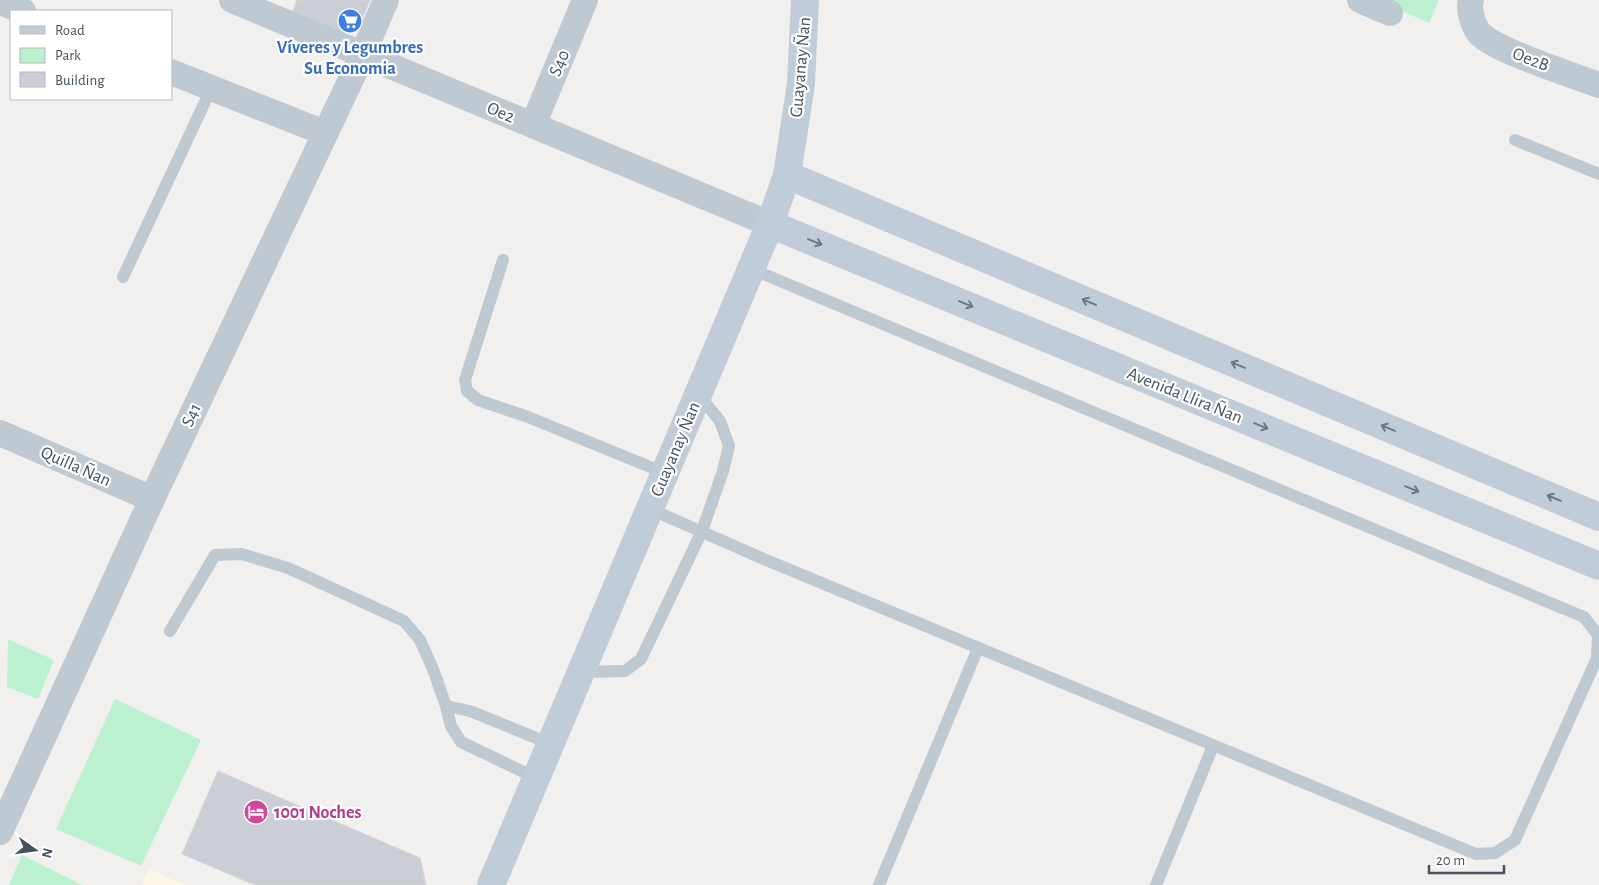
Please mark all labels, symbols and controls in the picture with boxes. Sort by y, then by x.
supermarket icon: Víveres y Legumbres Su Economia [337,8,363,34]
legend [10,10,172,100]
street label: Guayanay Ñan [785,16,814,118]
text: Road [55,23,85,38]
place label: Víveres y Legumbres Su Economia [277,39,423,78]
street label: Oe2B [1510,45,1551,75]
text: Park [55,48,81,63]
street label: S40 [546,48,573,79]
text: Building [55,73,105,88]
street label: Oe2 [484,99,517,127]
one-way arrow [807,238,822,248]
one-way arrow [1082,296,1097,306]
one-way arrow [958,300,973,310]
one-way arrow [1231,359,1246,369]
street label: Avenida Llira Ñan [1124,362,1246,427]
street label: Guayanay Ñan [645,398,704,499]
street label: S41 [179,401,205,430]
one-way arrow [1253,422,1268,432]
one-way arrow [1381,422,1396,432]
street label: Quilla Ñan [38,441,115,490]
one-way arrow [1404,485,1419,494]
one-way arrow [1547,492,1562,502]
hotel icon: 1001 Noches [243,799,269,825]
place label: 1001 Noches [274,804,361,822]
north arrow [10,825,60,875]
scale bar [1429,842,1504,874]
text: N [39,846,55,859]
text: 20 m [1436,853,1465,868]

